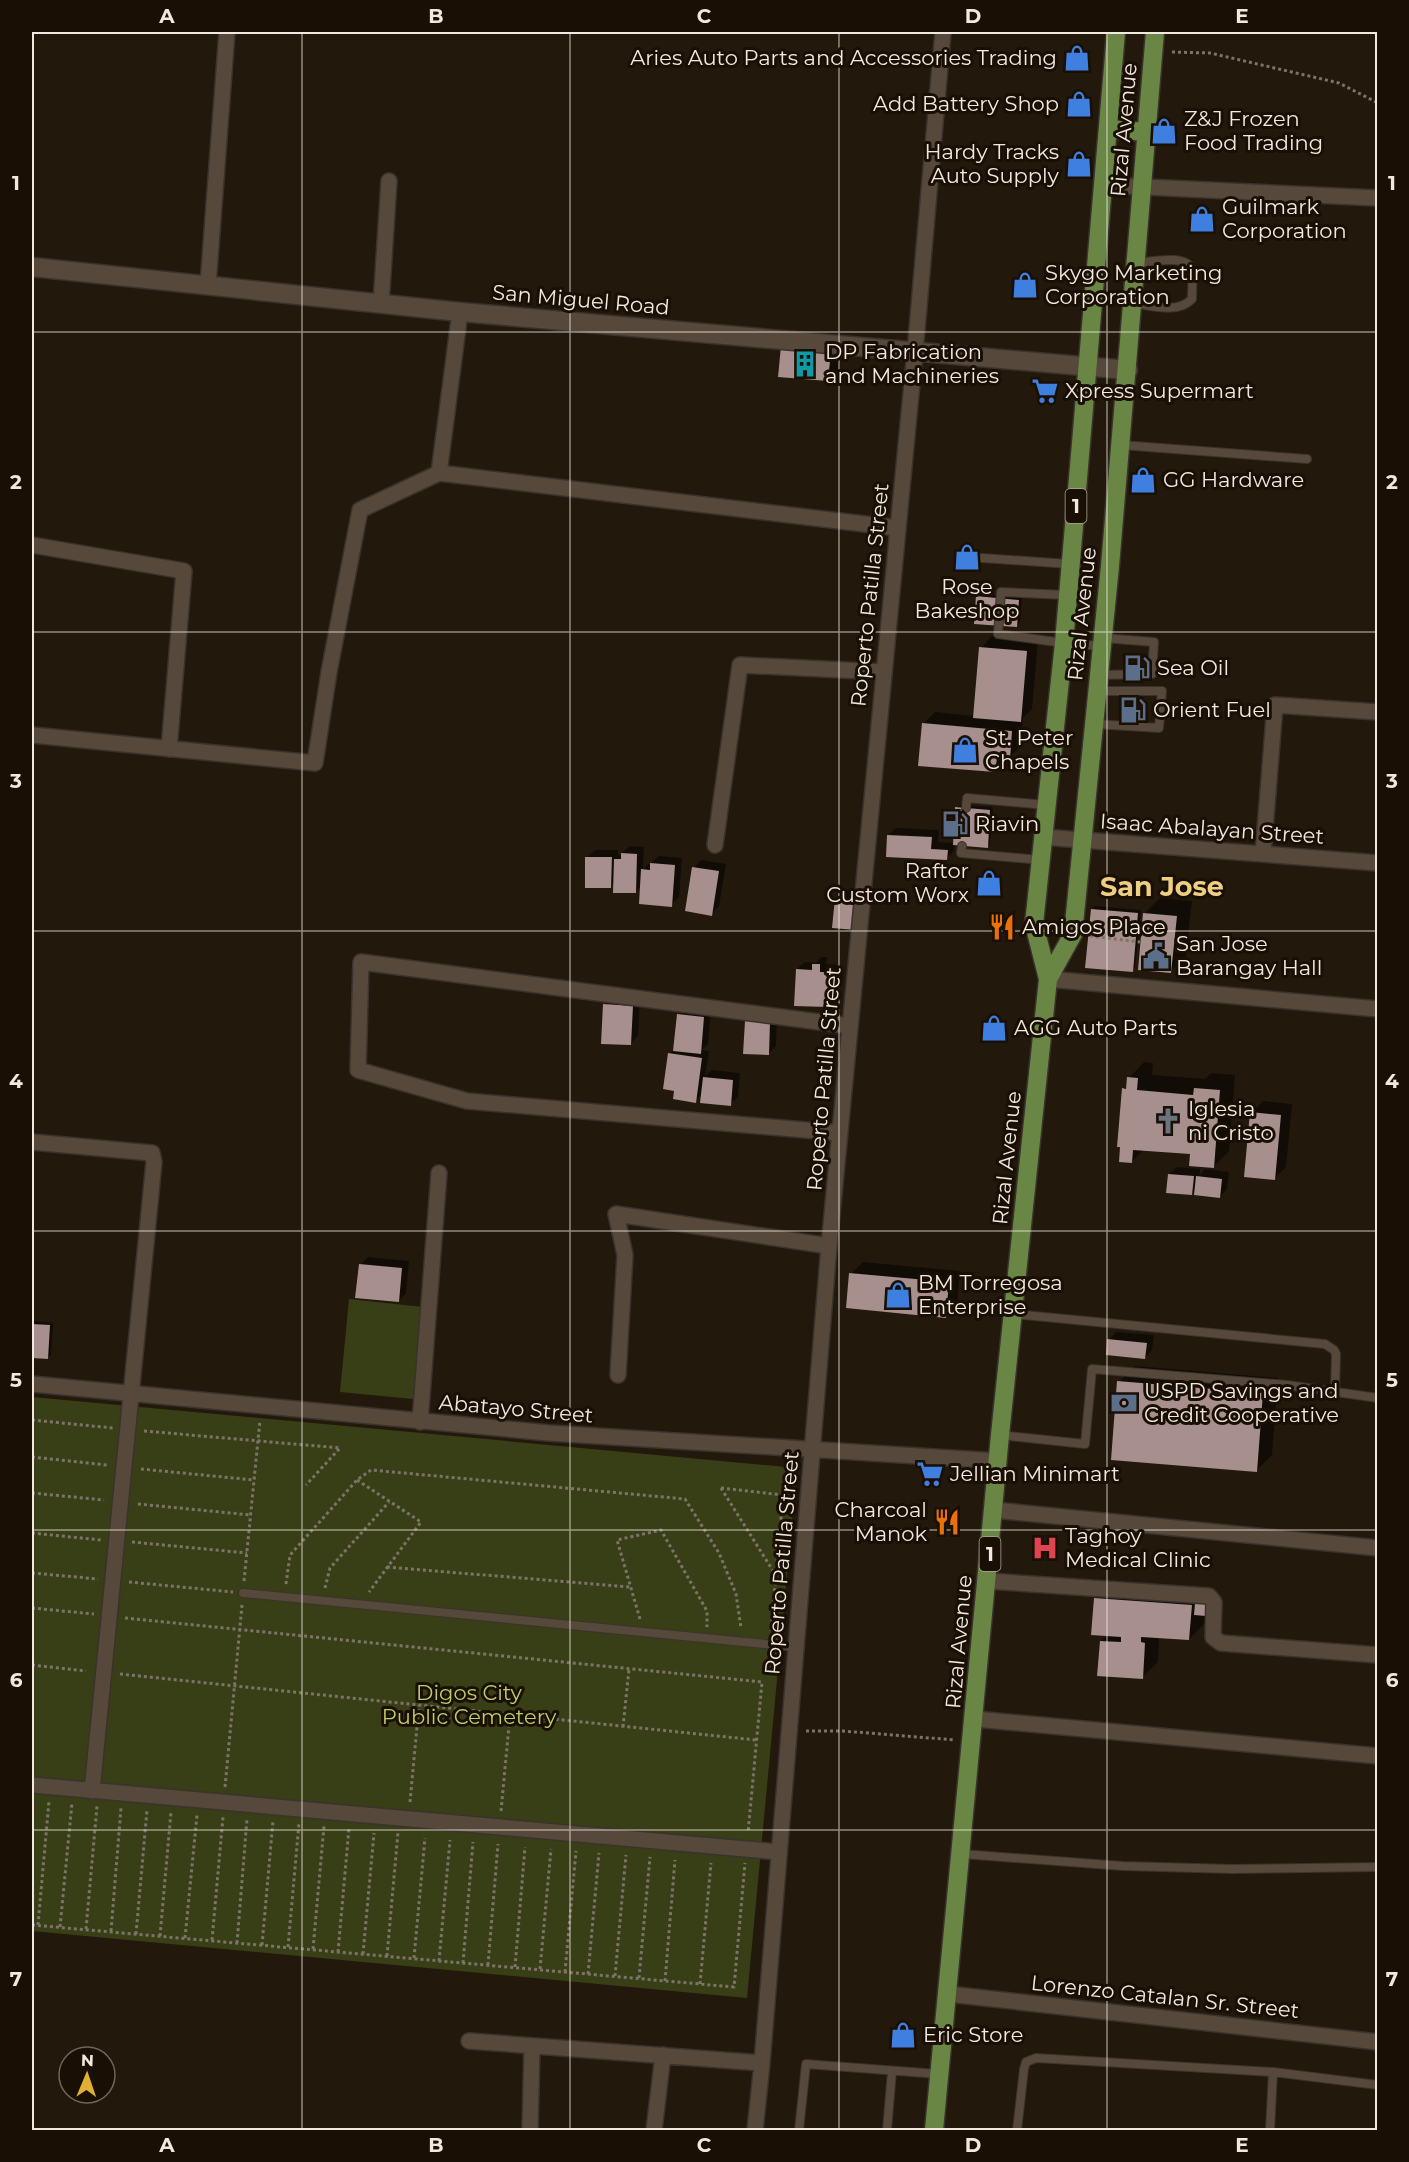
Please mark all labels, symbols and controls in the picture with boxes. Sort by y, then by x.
text: A [158,4,175,28]
text: B [428,4,444,28]
text: C [697,4,712,28]
text: D [965,4,981,28]
text: E [1235,4,1249,28]
shop icon: Aries Auto Parts and Accessories Trading [1062,43,1092,73]
place label: Aries Auto Parts and Accessories Trading [630,45,1057,70]
street label: Rizal Avenue [1105,62,1142,198]
shop icon: Add Battery Shop [1064,89,1094,119]
place label: Add Battery Shop [873,91,1059,116]
place label: Z&J Frozen Food Trading [1184,106,1323,155]
shop icon: Z&J Frozen Food Trading [1149,116,1179,146]
place label: Hardy Tracks Auto Supply [925,139,1060,188]
shop icon: Hardy Tracks Auto Supply [1064,149,1094,179]
text: 1 [12,171,20,195]
text: 1 [1388,171,1396,195]
place label: Guilmark Corporation [1222,194,1347,243]
shop icon: Guilmark Corporation [1187,204,1217,234]
place label: Skygo Marketing Corporation [1045,260,1222,309]
shop icon: Skygo Marketing Corporation [1010,270,1040,300]
street label: San Miguel Road [491,279,671,320]
place label: DP Fabrication and Machineries [825,339,999,388]
building icon: DP Fabrication and Machineries [790,349,820,379]
supermarket icon: Xpress Supermart [1030,376,1060,406]
place label: Xpress Supermart [1065,378,1254,403]
shop icon: GG Hardware [1128,465,1158,495]
place label: GG Hardware [1163,467,1304,492]
text: 2 [10,470,22,494]
text: 2 [1386,470,1398,494]
street label: Roperto Patilla Street [845,482,894,708]
road number: 1 [1066,489,1086,523]
shop icon: Rose Bakeshop [952,542,982,572]
street label: Rizal Avenue [1062,546,1101,682]
place label: Rose Bakeshop [915,574,1019,623]
fuel station icon: Sea Oil [1122,653,1152,683]
place label: Sea Oil [1157,655,1229,680]
fuel station icon: Orient Fuel [1118,695,1148,725]
place label: Orient Fuel [1153,697,1271,722]
place label: St. Peter Chapels [985,725,1073,774]
shop icon: St. Peter Chapels [950,735,980,765]
text: 3 [9,769,22,793]
text: 3 [1385,769,1398,793]
street label: Isaac Abalayan Street [1099,808,1325,849]
fuel station icon: Riavin [940,809,970,839]
place label: Riavin [975,811,1039,836]
place label: Raftor Custom Worx [826,858,969,907]
shop icon: Raftor Custom Worx [974,868,1004,898]
district label: San Jose [1100,870,1224,903]
restaurant icon: Amigos Place [987,912,1017,942]
place label: Amigos Place [1022,914,1166,939]
place label: San Jose Barangay Hall [1176,931,1322,980]
public building icon: San Jose Barangay Hall [1141,941,1171,971]
street label: Roperto Patilla Street [801,966,846,1192]
shop icon: AGG Auto Parts [979,1013,1009,1043]
place label: AGG Auto Parts [1014,1015,1177,1040]
text: 4 [9,1069,23,1093]
text: 4 [1385,1069,1399,1093]
street label: Rizal Avenue [987,1090,1026,1226]
place label: Iglesia ni Cristo [1188,1096,1274,1145]
church icon: Iglesia ni Cristo [1153,1106,1183,1136]
place label: BM Torregosa Enterprise [918,1270,1063,1319]
shop icon: BM Torregosa Enterprise [883,1280,913,1310]
text: 5 [10,1368,22,1392]
text: 5 [1386,1368,1398,1392]
place label: USPD Savings and Credit Cooperative [1144,1378,1339,1427]
bank icon: USPD Savings and Credit Cooperative [1109,1388,1139,1418]
street label: Abatayo Street [438,1389,594,1428]
street label: Roperto Patilla Street [759,1450,804,1676]
supermarket icon: Jellian Minimart [915,1459,945,1489]
place label: Jellian Minimart [949,1461,1120,1486]
place label: Charcoal Manok [835,1497,927,1546]
restaurant icon: Charcoal Manok [932,1507,962,1537]
place label: Taghoy Medical Clinic [1065,1523,1211,1572]
hospital icon: Taghoy Medical Clinic [1030,1533,1060,1563]
road number: 1 [980,1537,1000,1571]
street label: Rizal Avenue [940,1574,977,1710]
text: 6 [10,1668,23,1692]
text: 6 [1386,1668,1399,1692]
park label: Digos City Public Cemetery [382,1680,557,1729]
text: 7 [10,1967,22,1991]
text: 7 [1386,1967,1398,1991]
street label: Lorenzo Catalan Sr. Street [1030,1970,1300,2023]
shop icon: Eric Store [888,2020,918,2050]
place label: Eric Store [923,2022,1023,2047]
north arrow [57,2045,117,2105]
text: N [81,2051,94,2070]
text: A [158,2133,175,2157]
text: B [428,2133,444,2157]
text: C [697,2133,712,2157]
text: D [965,2133,981,2157]
text: E [1235,2133,1249,2157]

